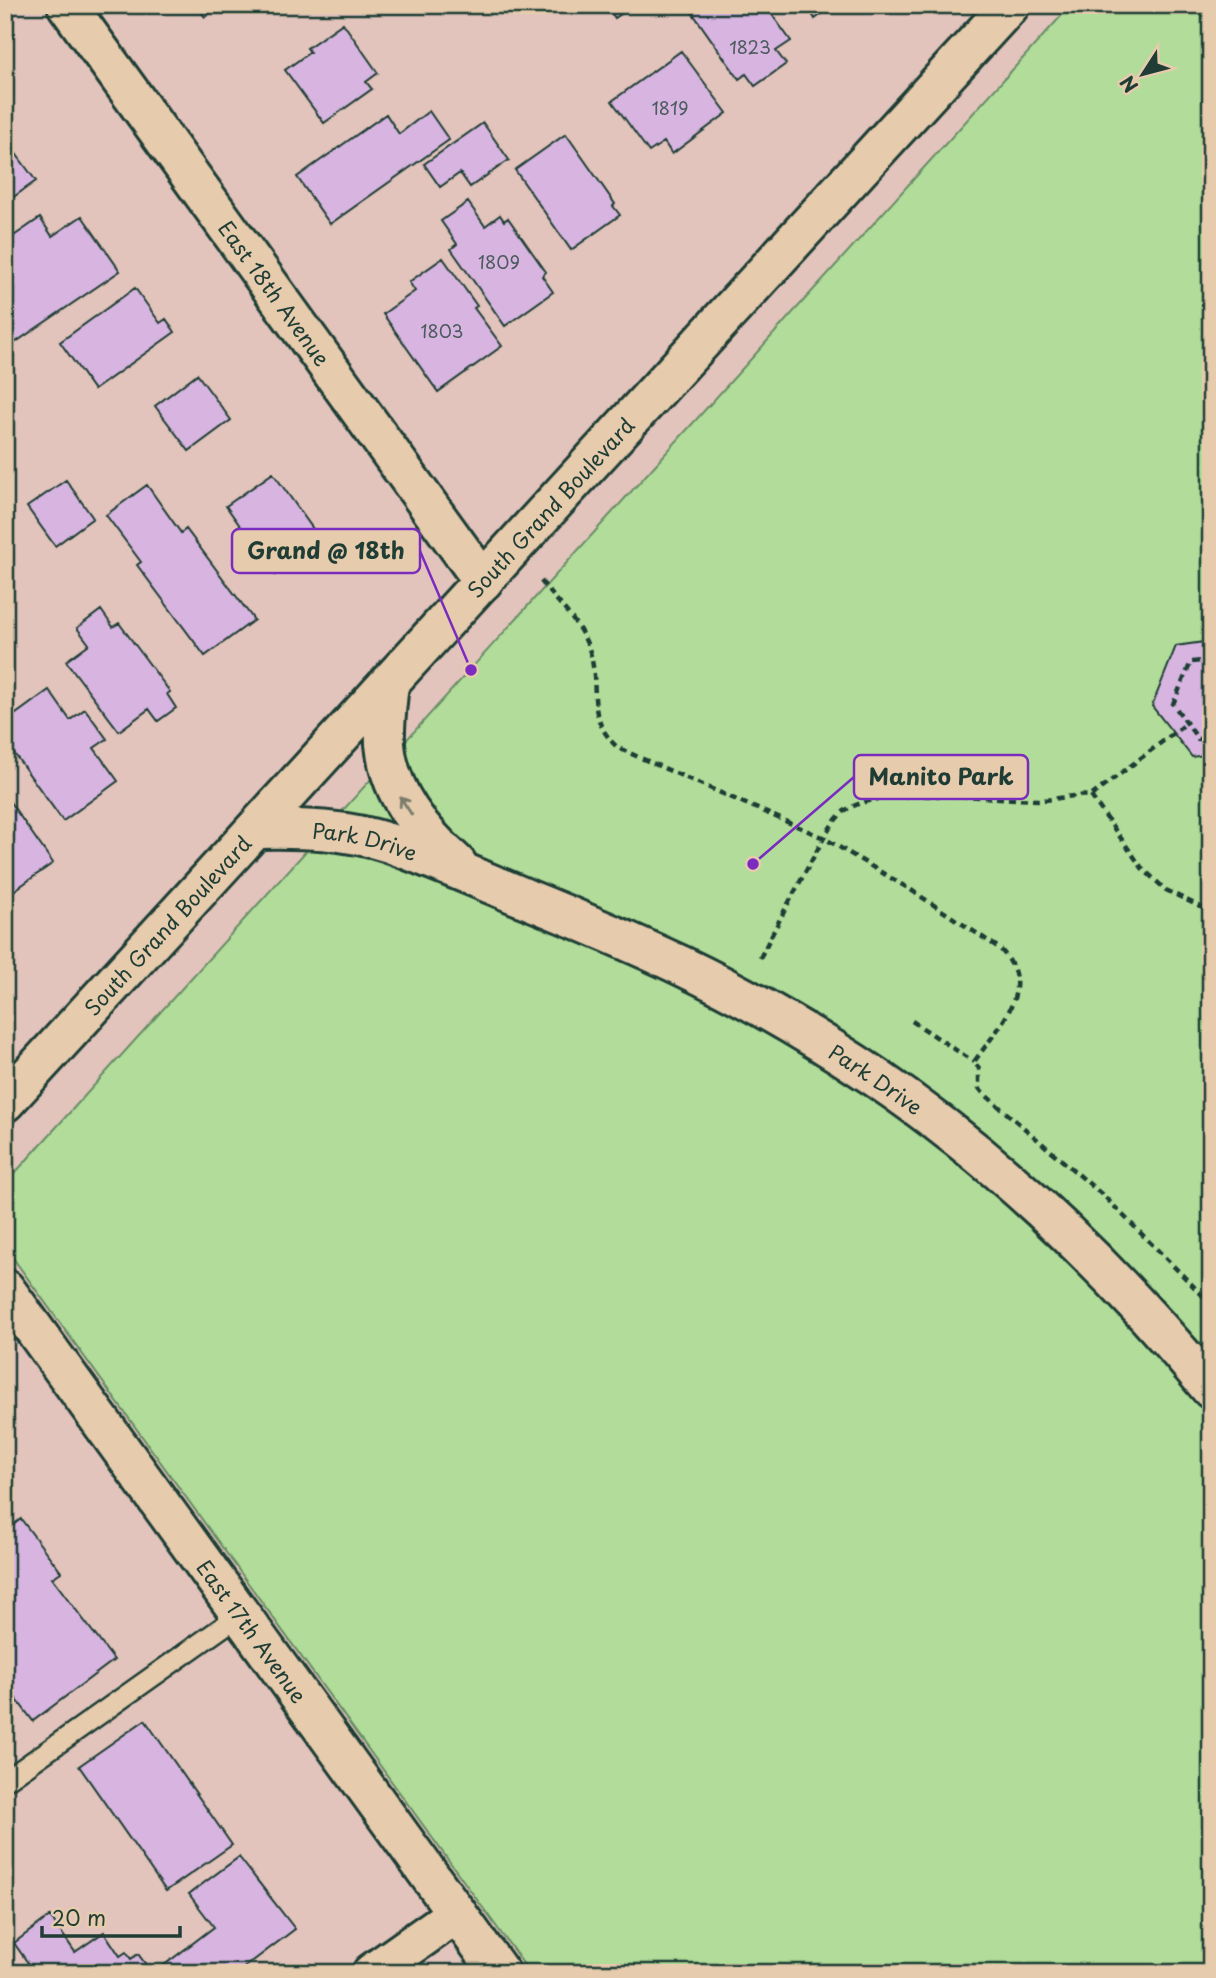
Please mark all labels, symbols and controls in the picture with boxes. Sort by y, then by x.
house number: 1823 [729,33,771,60]
north arrow [1108,38,1178,108]
text: N [1113,70,1144,99]
house number: 1819 [651,94,689,121]
street label: East 18th Avenue [211,213,338,372]
house number: 1809 [478,248,520,275]
house number: 1803 [421,317,463,344]
street label: South Grand Boulevard [459,410,641,604]
callout: Grand @ 18th [232,529,420,573]
text: Grand @ 18th [247,532,405,567]
callout: Manito Park [854,755,1028,799]
text: Manito Park [868,758,1014,793]
one-way arrow [399,797,413,817]
street label: Park Drive [311,814,422,868]
street label: South Grand Boulevard [76,828,258,1022]
street label: Park Drive [823,1035,930,1122]
street label: East 17th Avenue [190,1553,315,1709]
scale bar [42,1894,180,1938]
text: 20 m [52,1901,106,1933]

